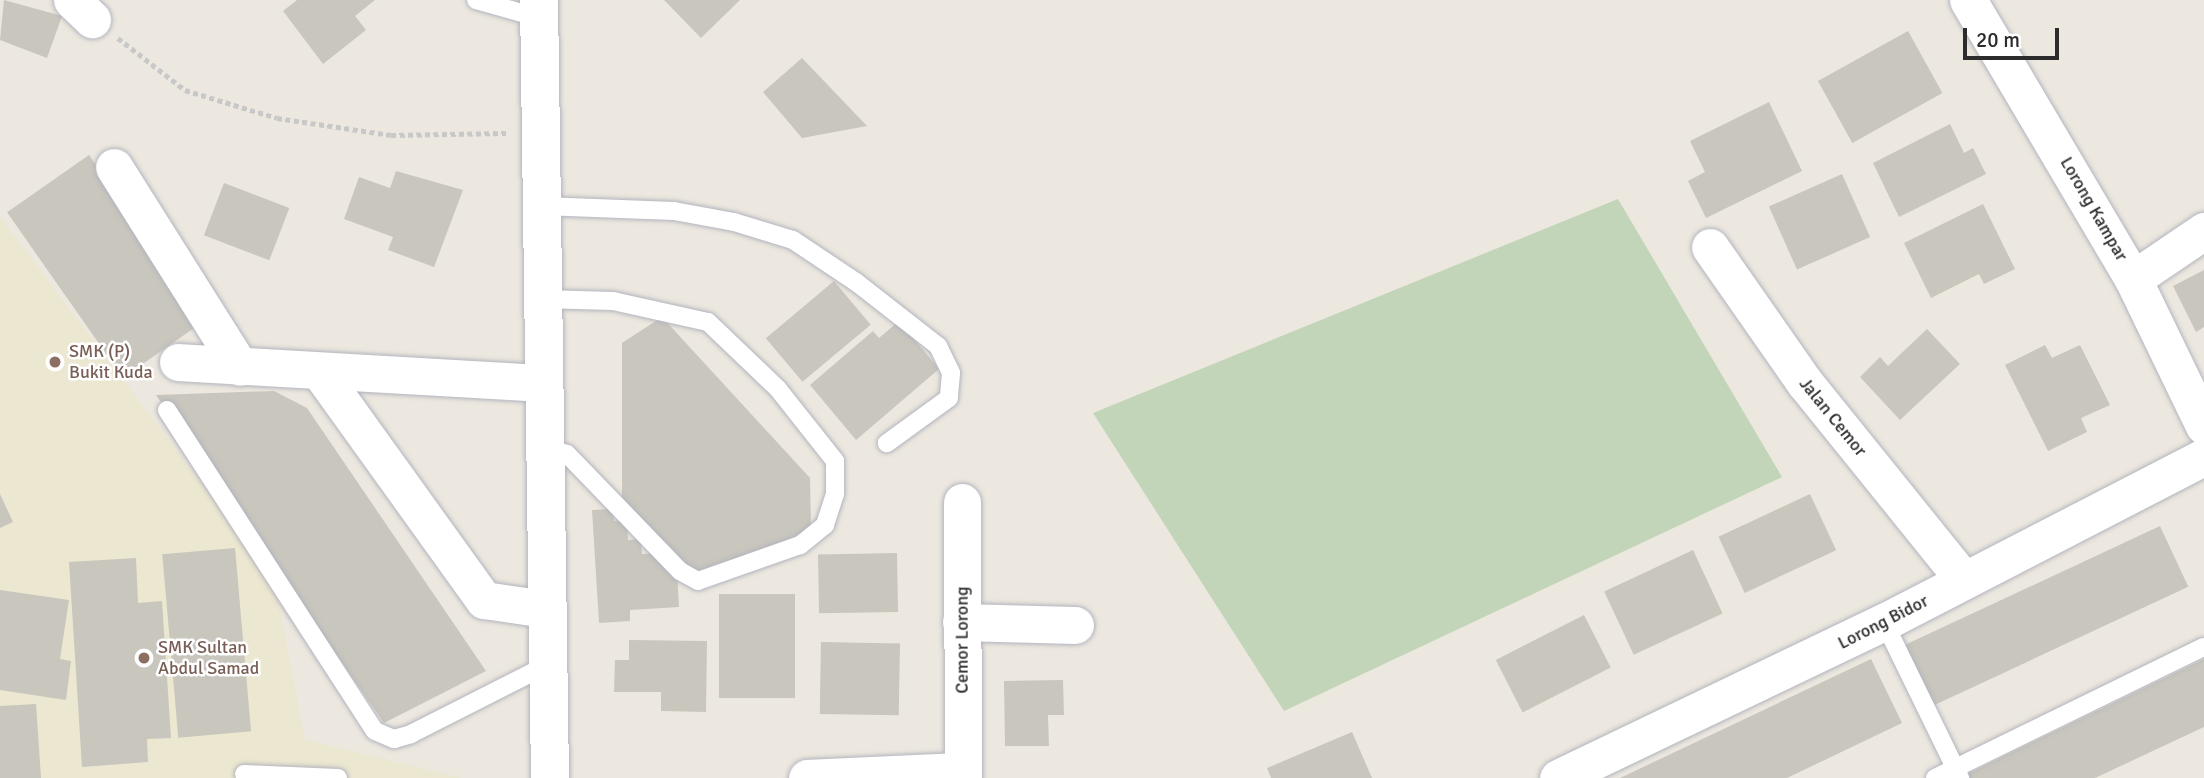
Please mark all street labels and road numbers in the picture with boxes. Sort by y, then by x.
street label: Lorong Kampar [2055,153,2133,265]
street label: Jalan Cemor [1795,373,1871,461]
street label: Cemor Lorong [951,586,973,694]
street label: Lorong Bidor [1834,590,1932,654]

